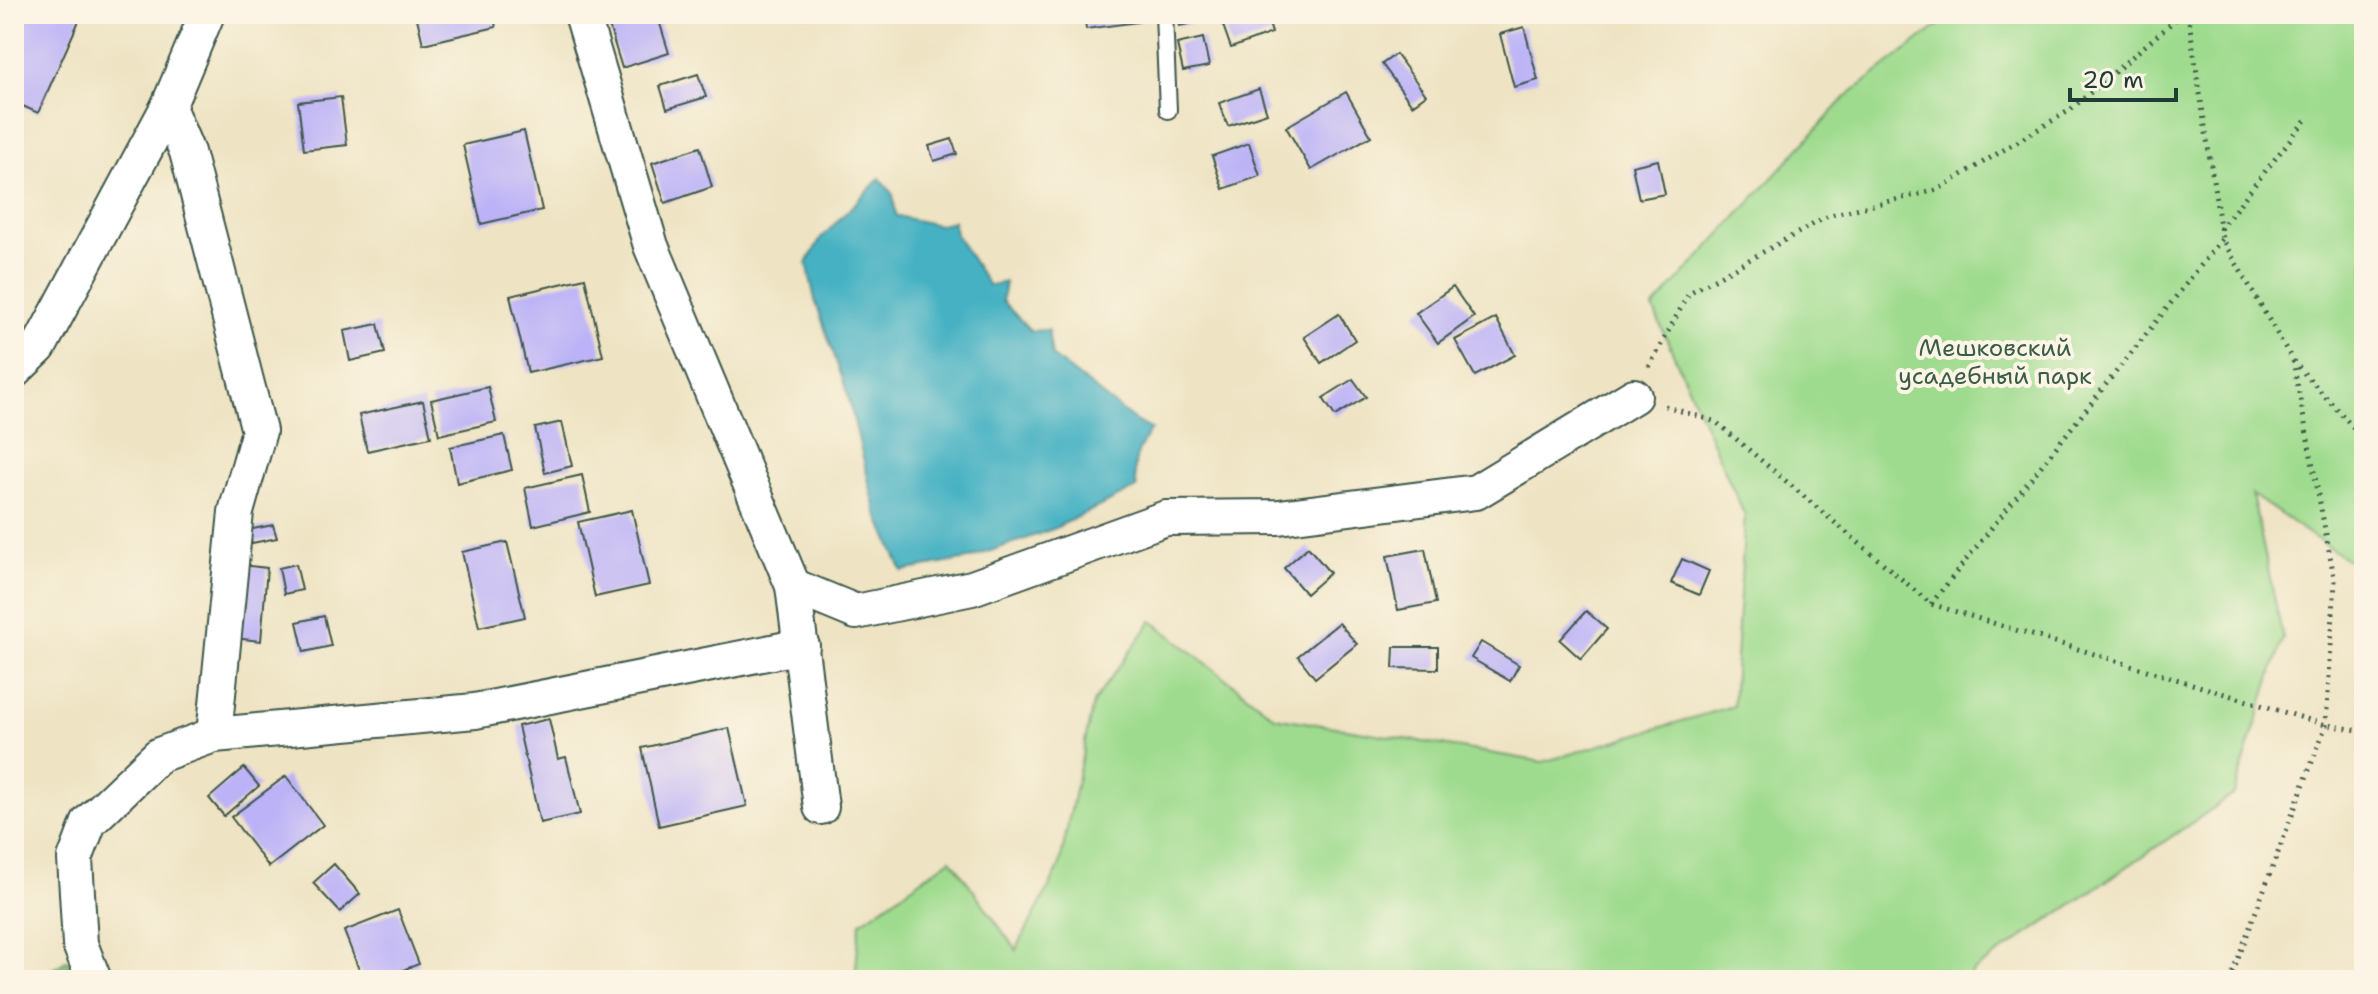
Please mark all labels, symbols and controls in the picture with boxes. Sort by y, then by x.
scale bar [2070,52,2176,102]
text: 20 m [2082,64,2144,96]
park label: Мешковский усадебный парк [1898,332,2092,392]

